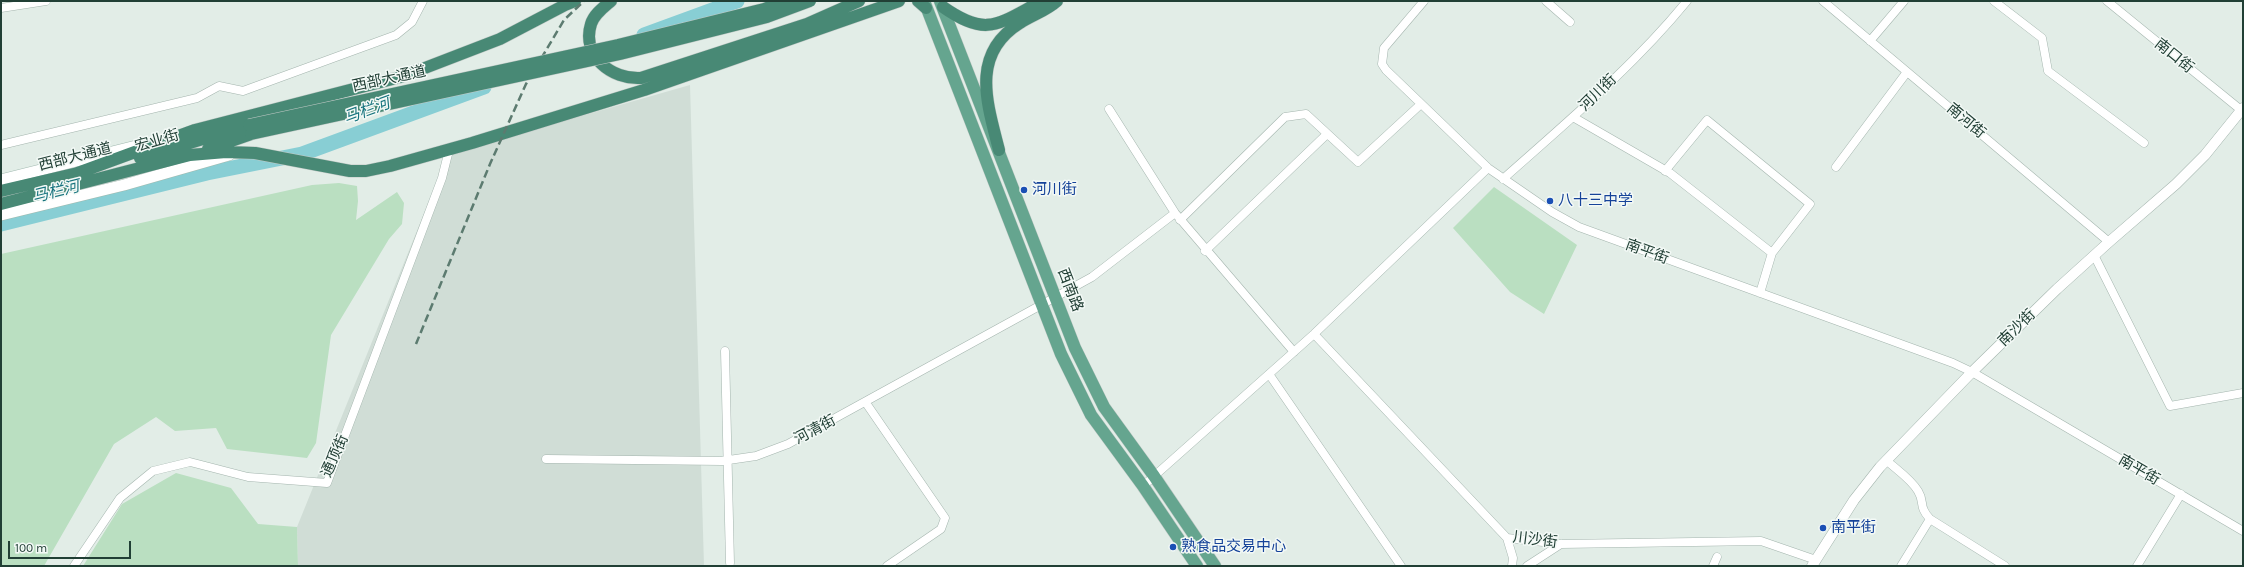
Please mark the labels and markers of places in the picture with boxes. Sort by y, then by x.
place label: 河川街 [1032,181,1077,199]
marker: 河川街 [1019,185,1029,195]
place label: 八十三中学 [1558,192,1633,210]
marker: 八十三中学 [1545,196,1555,206]
place label: 南平街 [1831,519,1876,537]
marker: 南平街 [1818,523,1828,533]
place label: 熟食品交易中心 [1181,538,1286,556]
marker: 熟食品交易中心 [1168,542,1178,552]

